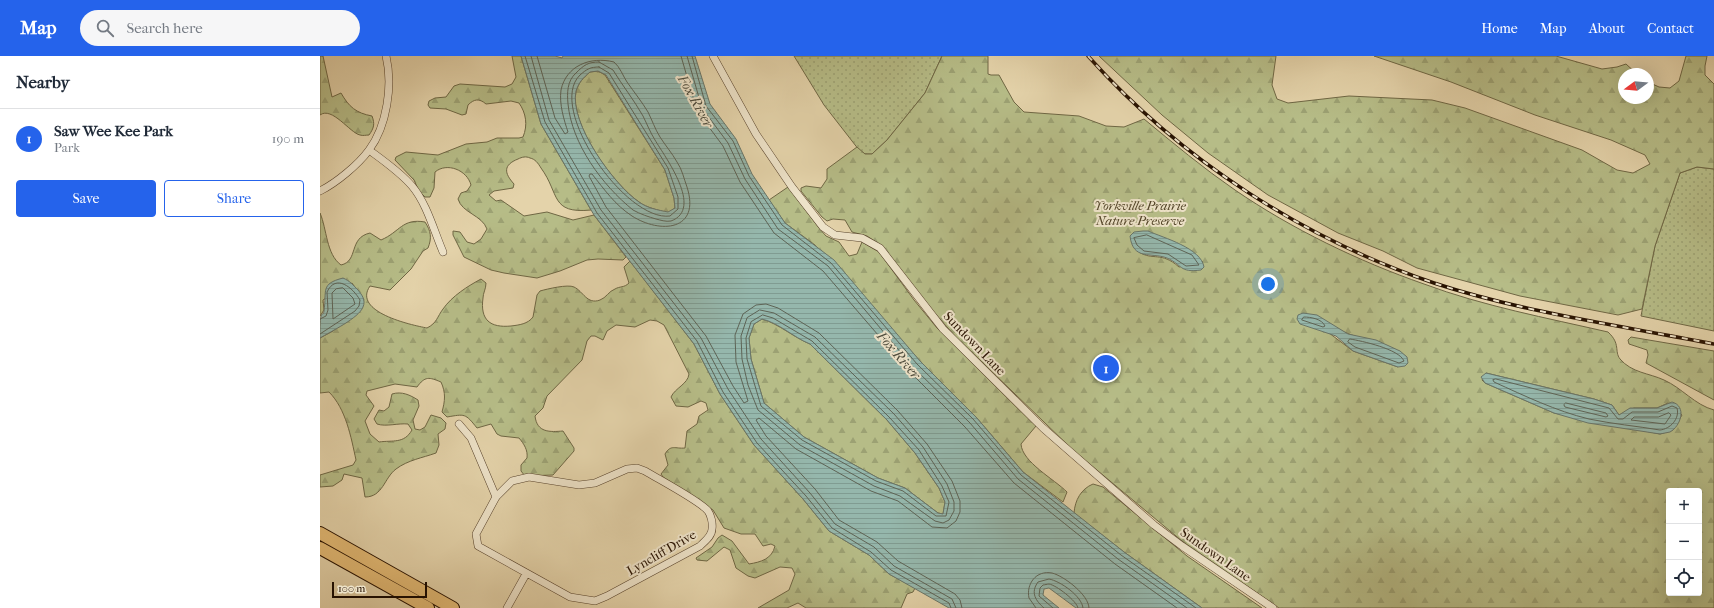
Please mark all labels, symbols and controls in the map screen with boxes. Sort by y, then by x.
search box [80,10,360,46]
text: Map [20,17,56,39]
icon: search [94,17,116,39]
text: Search here [126,19,203,37]
text: Home [1481,20,1518,37]
text: Map [1540,20,1567,37]
text: About [1589,20,1625,37]
text: Contact [1647,20,1694,37]
north arrow [1618,68,1654,104]
water label: Fox River [674,71,718,132]
text: Nearby [16,72,70,92]
text: Saw Wee Kee Park [54,122,173,140]
text: 1 [27,131,31,146]
text: 190 m [272,131,304,146]
text: Park [54,140,80,155]
button: Save [16,180,156,217]
button: Share [164,180,304,217]
park label: Yorkville Prairie Nature Preserve [1094,198,1186,228]
your location [1258,274,1278,294]
street label: Sundown Lane [941,308,1009,379]
water label: Fox River [873,327,925,384]
pin: 1 [1093,353,1119,383]
map controls [1666,488,1702,596]
button: + [1666,488,1702,524]
button: − [1666,524,1702,560]
street label: Sundown Lane [1178,525,1254,585]
street label: Lyncliff Drive [624,526,699,578]
button: locate [1666,560,1702,596]
scale bar [332,580,427,599]
text: 100 m [338,582,366,595]

